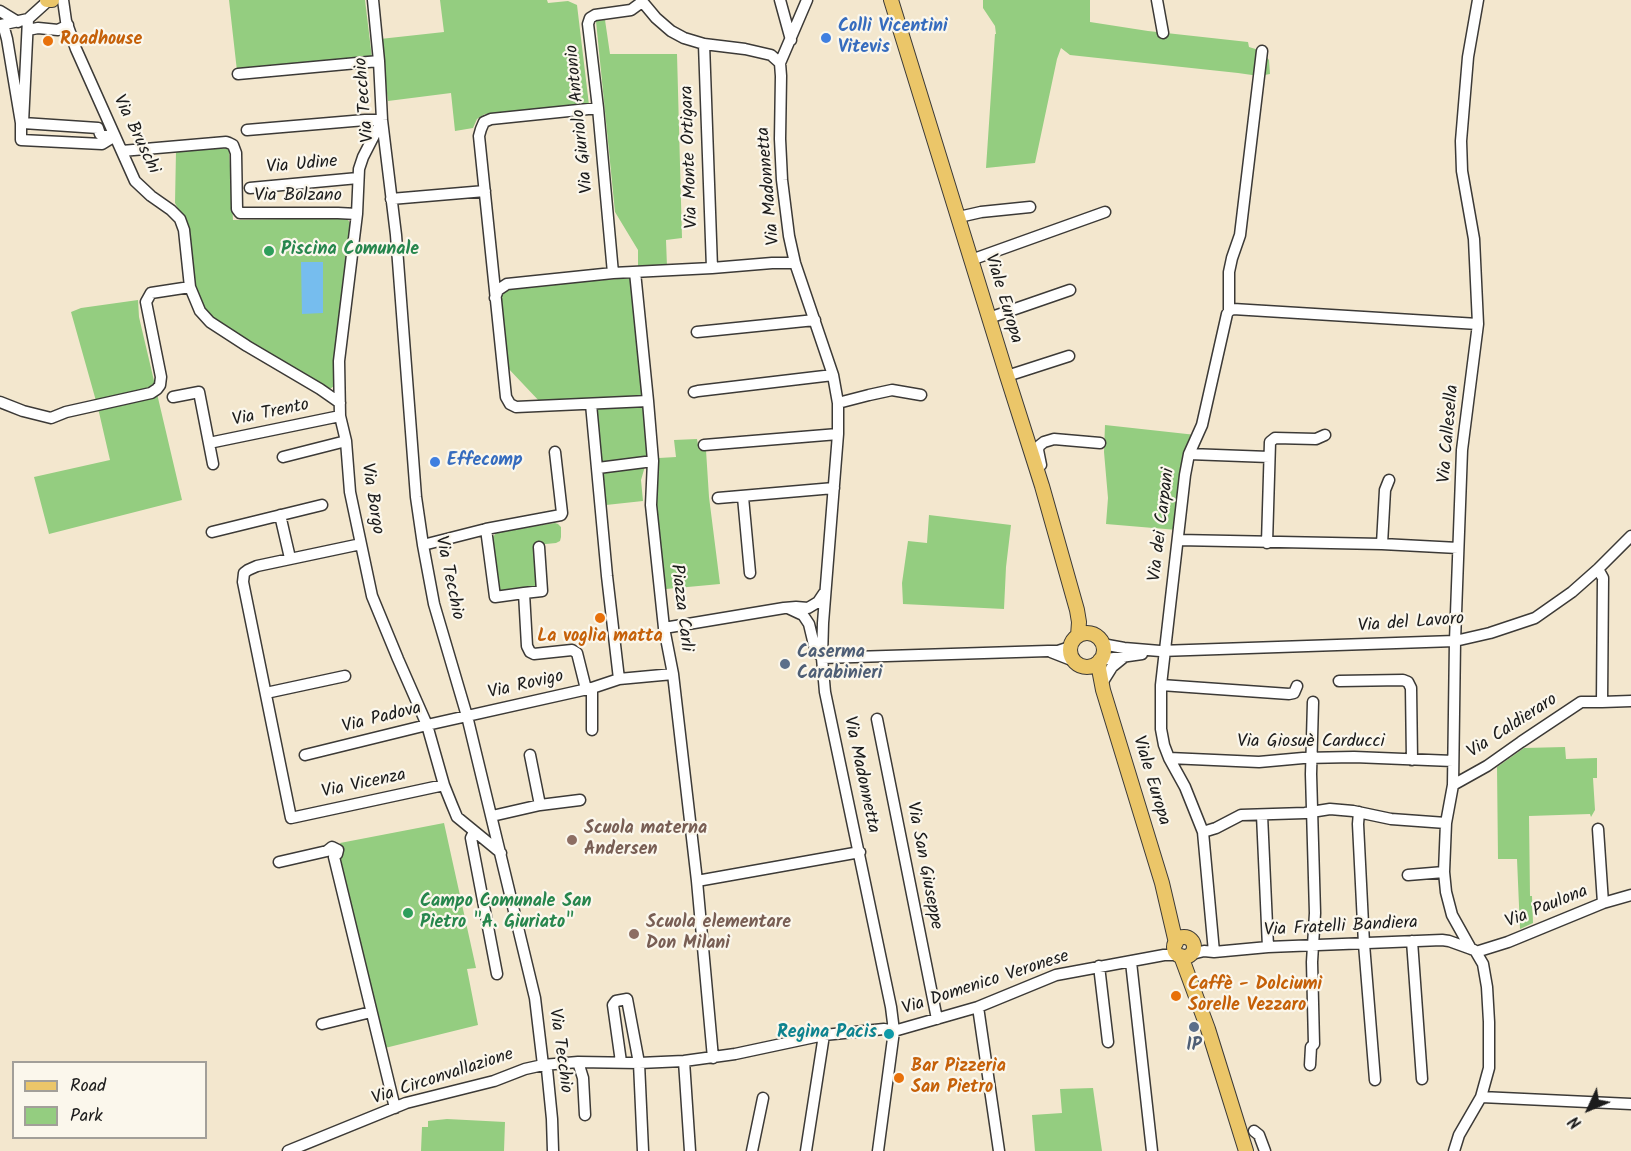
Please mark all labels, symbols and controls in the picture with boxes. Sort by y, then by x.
place label: Colli Vicentini Vitevis [838,17,948,60]
place label: Roadhouse [60,30,142,52]
marker: Colli Vicentini Vitevis [819,31,833,45]
marker: Roadhouse [41,34,55,48]
street label: Via Giuriolo Antonio [562,44,600,194]
street label: Via Tecchio [352,57,380,143]
street label: Via Monte Ortigara [678,85,704,229]
street label: Via Bruschi [107,92,163,178]
street label: Via Madonnetta [754,126,786,246]
street label: Via Udine [266,152,338,180]
street label: Via Bolzano [254,186,342,208]
place label: Piscina Comunale [281,240,419,262]
marker: Piscina Comunale [262,244,276,258]
street label: Viale Europa [978,252,1026,346]
street label: Via Callesella [1435,384,1465,484]
street label: Via Trento [231,395,311,433]
place label: Effecomp [447,451,523,473]
marker: Effecomp [428,455,442,469]
street label: Via Borgo [355,462,387,536]
street label: Via dei Carpani [1145,467,1181,583]
street label: Via Tecchio [429,534,467,622]
street label: Piazza Carli [664,563,696,653]
street label: Via del Lavoro [1357,610,1465,638]
marker: La voglia matta [593,611,607,625]
place label: La voglia matta [537,627,663,649]
place label: Caserma Carabinieri [797,643,882,686]
marker: Caserma Carabinieri [778,657,792,671]
street label: Via Rovigo [486,667,566,705]
street label: Via Caldieraro [1464,690,1562,764]
street label: Via Padova [340,699,424,739]
street label: Via Madonnetta [837,715,883,835]
street label: Via Giosuè Carducci [1237,732,1385,754]
street label: Viale Europa [1126,734,1174,828]
street label: Via Vicenza [320,766,408,804]
street label: Via San Giuseppe [900,800,946,932]
place label: Scuola materna Andersen [584,819,707,862]
marker: Scuola materna Andersen [565,833,579,847]
street label: Via Paulona [1503,882,1591,934]
place label: Campo Comunale San Pietro "A. Giuriato" [420,892,591,934]
marker: Campo Comunale San Pietro "A. Giuriato" [401,906,415,920]
place label: Scuola elementare Don Milani [646,913,791,956]
street label: Via Fratelli Bandiera [1264,913,1418,943]
marker: Scuola elementare Don Milani [627,927,641,941]
street label: Via Domenico Veronese [900,947,1072,1021]
place label: Caffè - Dolciumi Sorelle Vezzaro [1188,975,1322,1018]
marker: Caffè - Dolciumi Sorelle Vezzaro [1169,989,1183,1003]
street label: Via Tecchio [542,1007,576,1095]
marker: IP [1187,1020,1201,1034]
place label: Regina Pacis [777,1023,877,1045]
marker: Regina Pacis [882,1027,896,1041]
place label: IP [1186,1036,1202,1058]
street label: Via Circonvallazione [369,1045,517,1111]
place label: Bar Pizzeria San Pietro [911,1057,1006,1100]
legend [12,1061,207,1139]
marker: Bar Pizzeria San Pietro [892,1071,906,1085]
text: Road [70,1072,106,1101]
north arrow [1559,1079,1619,1139]
text: Park [70,1102,103,1131]
text: N [1563,1110,1588,1134]

